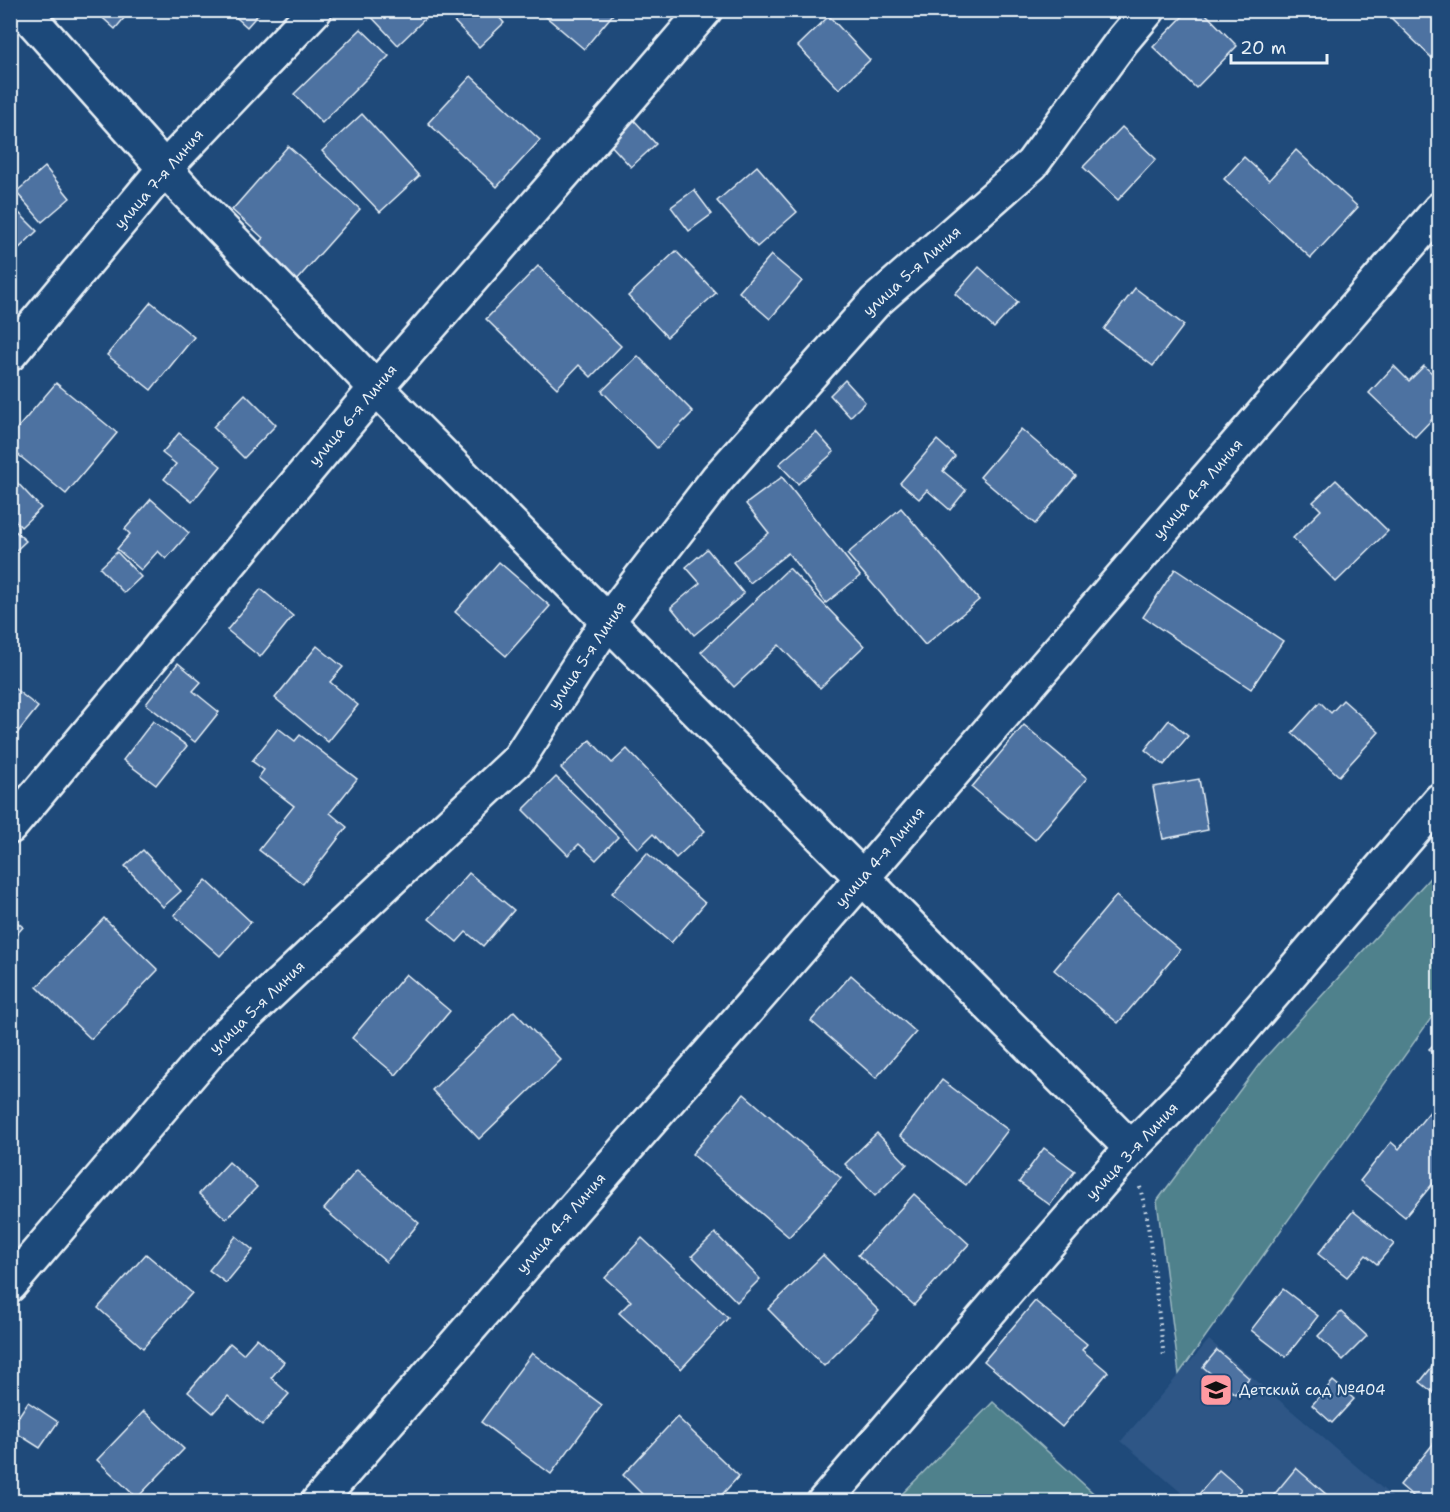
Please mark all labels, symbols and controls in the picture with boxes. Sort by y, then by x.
scale bar [1231,27,1327,65]
text: 20 m [1240,36,1286,60]
street label: улица 7-я Линия [110,125,208,233]
street label: улица 5-я Линия [859,222,965,320]
street label: улица 6-я Линия [305,360,401,470]
street label: улица 4-я Линия [1149,435,1247,543]
street label: улица 5-я Линия [544,597,630,713]
street label: улица 4-я Линия [831,803,929,911]
street label: улица 5-я Линия [205,956,309,1058]
street label: улица 3-я Линия [1082,1098,1182,1204]
street label: улица 4-я Линия [512,1169,610,1277]
school or university icon: Детский сад №404 [1198,1372,1234,1408]
place label: Детский сад №404 [1239,1380,1386,1400]

